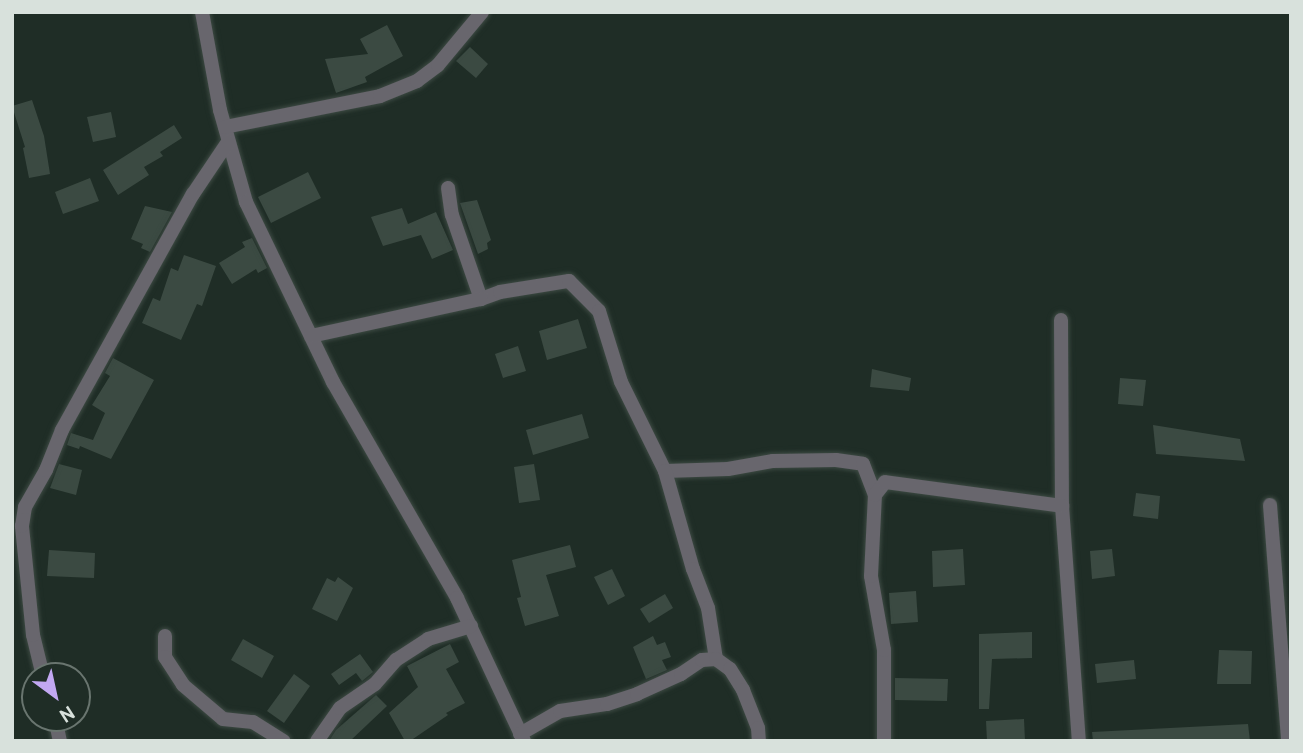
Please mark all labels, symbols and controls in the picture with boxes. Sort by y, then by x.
north arrow [21,662,91,732]
text: N [54,699,79,727]

